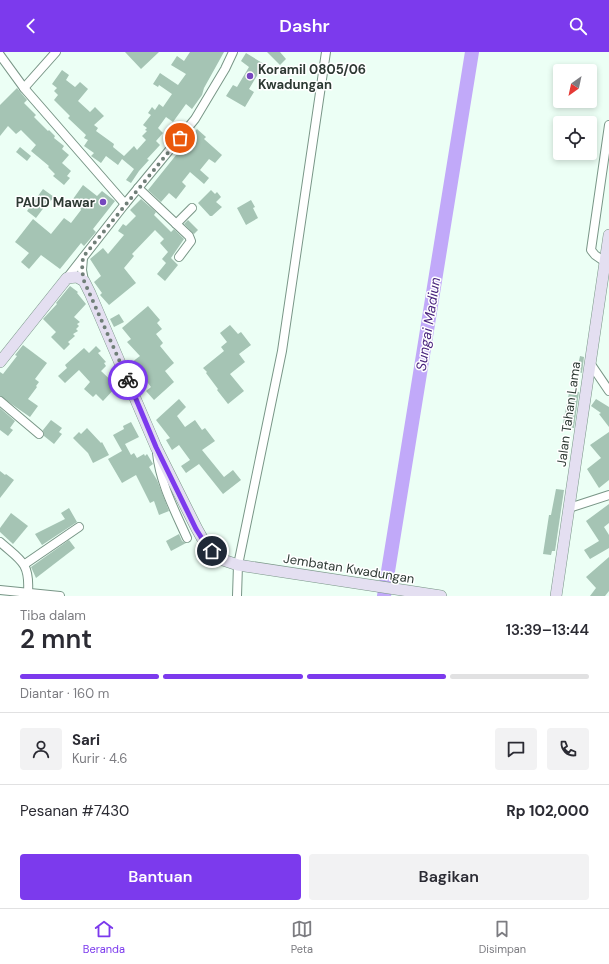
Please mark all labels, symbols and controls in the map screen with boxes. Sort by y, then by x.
text: Dashr [279,14,330,38]
icon: back [20,15,42,37]
icon: search [567,15,589,37]
place label: Koramil 0805/06 Kwadungan [258,61,366,93]
north arrow [553,64,597,108]
map controls [553,64,597,160]
marker: Koramil 0805/06 Kwadungan [245,71,255,81]
button: locate [553,116,597,160]
pin [163,121,197,155]
icon: bag [169,127,191,149]
place label: PAUD Mawar [16,194,96,211]
marker: PAUD Mawar [98,197,108,207]
water label: Sungai Madiun [412,276,444,372]
courier [108,360,148,400]
street label: Jalan Tahan Lama [553,360,584,468]
icon: bike [117,369,139,391]
pin [195,534,229,568]
icon: home [201,540,223,562]
street label: Jembatan Kwadungan [282,550,416,587]
text: Tiba dalam [20,607,86,624]
text: 13:39–13:44 [506,620,589,640]
text: 2 mnt [20,622,92,656]
text: Diantar · 160 m [20,685,109,702]
button: person [20,728,62,770]
button: chat [495,728,537,770]
button: phone [547,728,589,770]
text: Sari [72,730,100,750]
text: Kurir · 4.6 [72,750,127,767]
text: Pesanan #7430 [20,801,129,821]
text: Rp 102,000 [506,801,589,821]
button: Bantuan [20,854,301,900]
button: Bagikan [309,854,589,900]
tab: Beranda [83,918,125,956]
tab: Peta [291,918,313,956]
tab: Disimpan [479,918,526,956]

